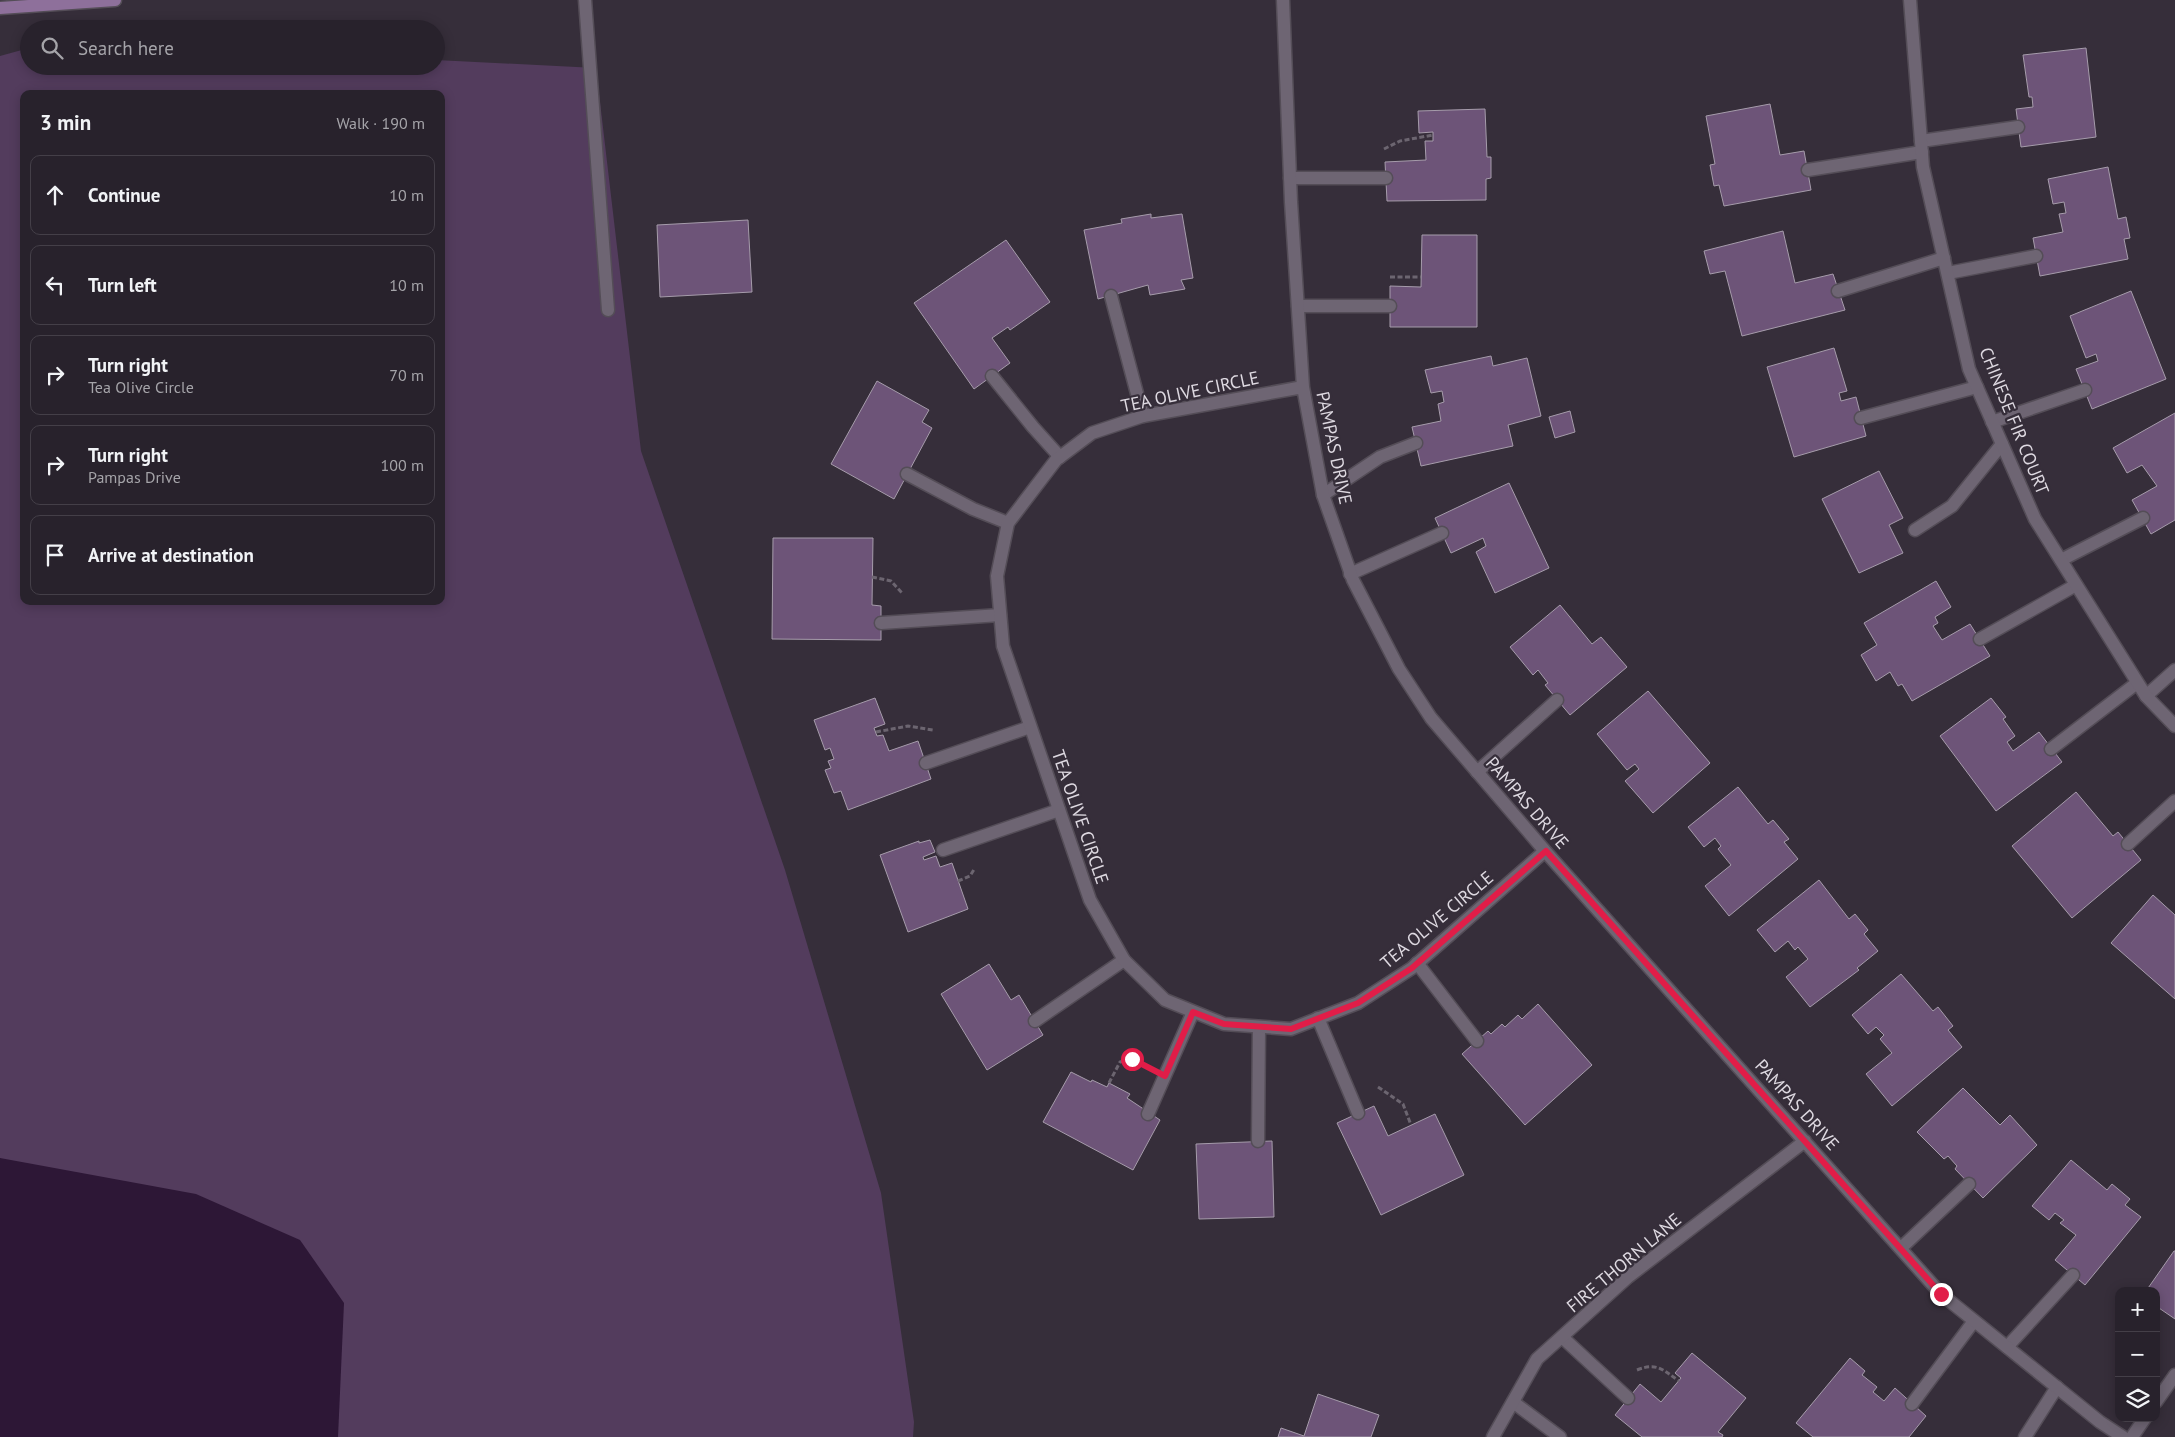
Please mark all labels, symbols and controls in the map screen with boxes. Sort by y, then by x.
search box [20,20,445,75]
icon: search [38,34,66,62]
text: Search here [78,36,174,60]
text: 3 min [40,109,91,136]
text: Walk · 190 m [336,113,425,133]
icon: ahead [41,181,69,209]
text: Continue [88,183,160,207]
text: 10 m [389,185,424,205]
icon: left [41,271,69,299]
text: Turn left [88,273,157,297]
text: 10 m [389,275,424,295]
street label: CHINESE FIR COURT [1974,344,2055,498]
text: Turn right [88,353,168,377]
icon: right [41,361,69,389]
text: 70 m [389,365,424,385]
street label: TEA OLIVE CIRCLE [1119,366,1261,417]
text: Tea Olive Circle [88,377,194,397]
street label: PAMPAS DRIVE [1311,389,1358,507]
text: Turn right [88,443,168,467]
icon: right [41,451,69,479]
text: 100 m [381,455,424,475]
text: Pampas Drive [88,467,181,487]
icon: arrive [41,541,69,569]
text: Arrive at destination [88,543,254,567]
street label: TEA OLIVE CIRCLE [1047,747,1114,887]
street label: PAMPAS DRIVE [1481,752,1574,854]
street label: TEA OLIVE CIRCLE [1375,866,1498,974]
route start [1121,1048,1144,1071]
street label: PAMPAS DRIVE [1750,1054,1844,1155]
street label: FIRE THORN LANE [1562,1208,1686,1317]
route end [1930,1283,1953,1306]
map controls [2115,1287,2160,1422]
button: + [2115,1287,2160,1332]
button: − [2115,1332,2160,1377]
button: layers [2115,1377,2160,1422]

